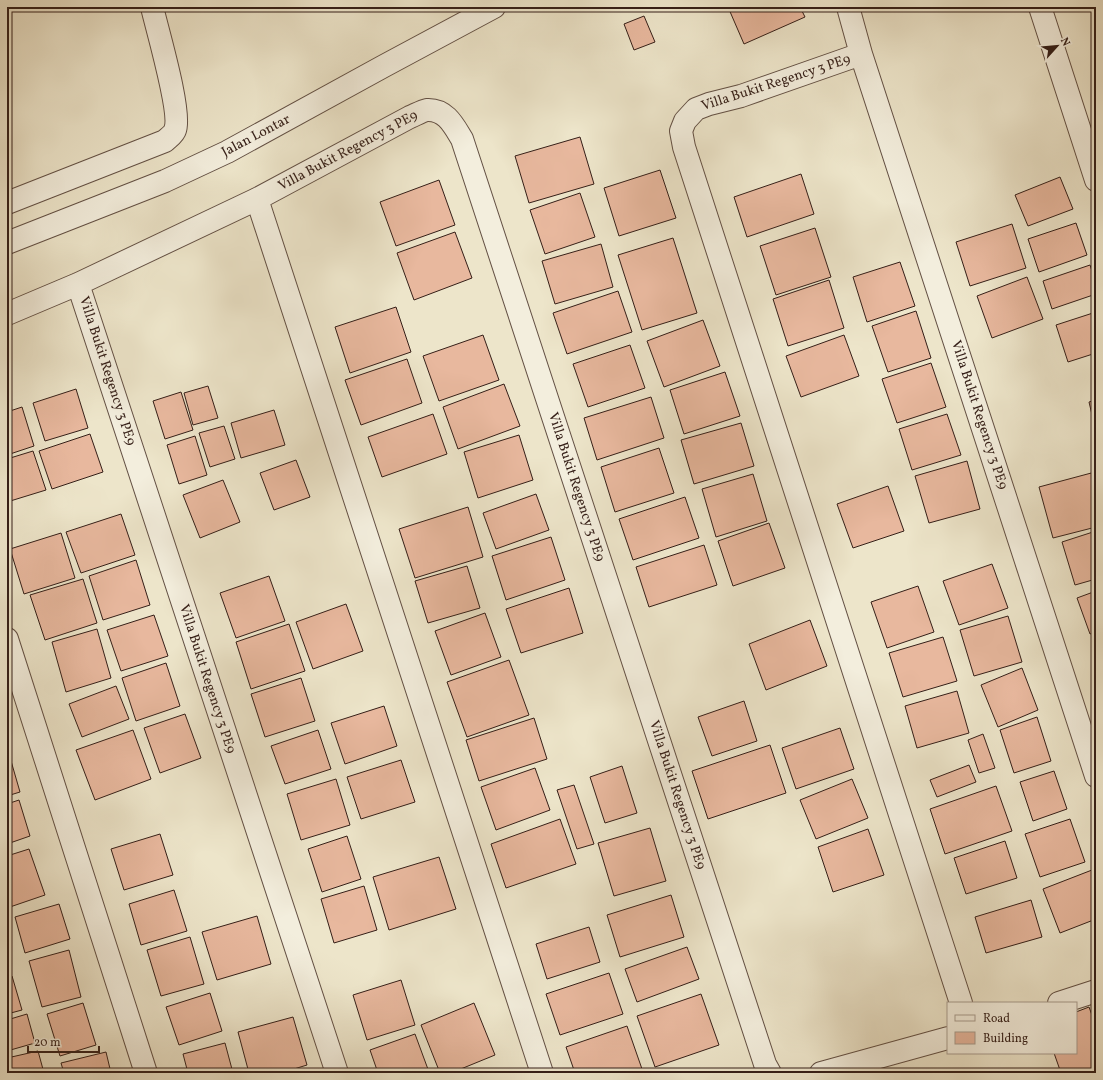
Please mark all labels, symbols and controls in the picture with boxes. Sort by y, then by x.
north arrow [1037,26,1077,66]
text: N [1056,35,1073,49]
street label: Villa Bukit Regency 3 PE9 [699,50,853,116]
street label: Villa Bukit Regency 3 PE9 [275,106,421,196]
street label: Jalan Lontar [218,110,294,162]
street label: Villa Bukit Regency 3 PE9 [74,294,140,448]
street label: Villa Bukit Regency 3 PE9 [946,338,1012,492]
street label: Villa Bukit Regency 3 PE9 [543,410,609,564]
street label: Villa Bukit Regency 3 PE9 [174,602,240,756]
street label: Villa Bukit Regency 3 PE9 [644,718,710,872]
legend [947,1002,1077,1054]
text: Road [983,1011,1010,1027]
scale bar [28,1028,99,1054]
text: Building [983,1031,1028,1047]
text: 20 m [34,1035,61,1051]

